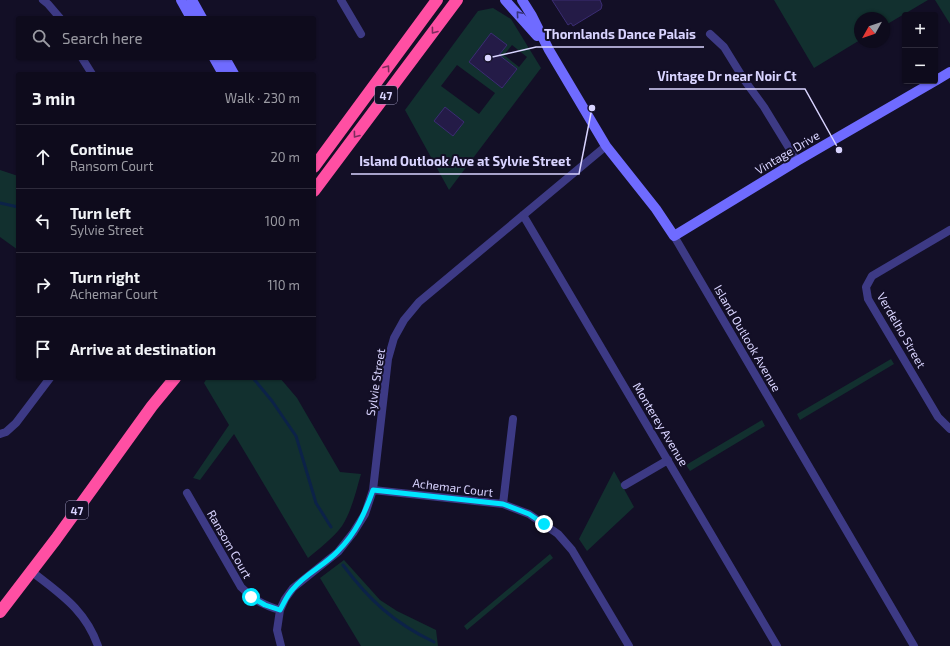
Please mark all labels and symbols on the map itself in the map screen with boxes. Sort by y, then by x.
one-way arrow [516,11,523,19]
north arrow [854,12,890,48]
callout: Thornlands Dance Palais [536,22,704,47]
text: Thornlands Dance Palais [544,26,696,42]
one-way arrow [432,27,439,34]
callout: Vintage Dr near Noir Ct [649,64,805,89]
one-way arrow [382,65,390,72]
text: Vintage Dr near Noir Ct [657,68,797,84]
road number: 47 [375,86,397,104]
street label: Vintage Drive [752,127,822,177]
one-way arrow [354,131,361,138]
callout: Island Outlook Ave at Sylvie Street [351,149,579,174]
text: Island Outlook Ave at Sylvie Street [359,153,571,169]
street label: Island Outlook Avenue [712,282,784,394]
street label: Verdelho Street [875,290,929,371]
street label: Sylvie Street [363,347,387,417]
street label: Monterey Avenue [631,380,691,468]
street label: Achemar Court [412,475,494,499]
road number: 47 [66,501,88,519]
street label: Ransom Court [205,507,256,581]
route end [535,515,553,533]
route start [242,588,260,606]

